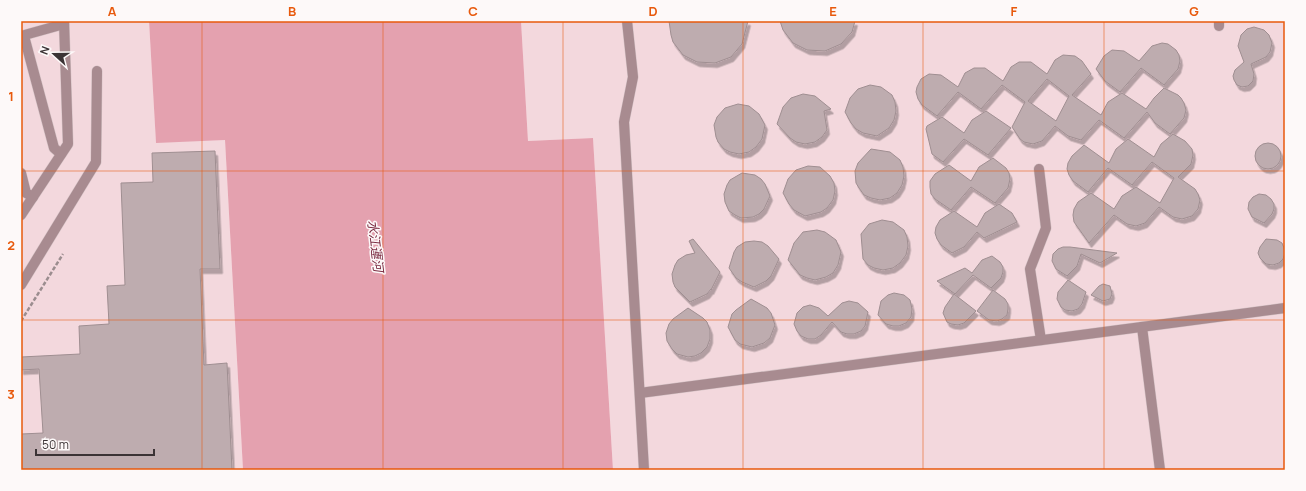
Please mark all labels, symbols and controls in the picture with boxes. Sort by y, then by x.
text: A [108,2,117,20]
text: B [288,2,296,20]
text: C [468,2,478,20]
text: D [648,2,658,20]
text: E [829,2,837,20]
text: F [1011,2,1018,20]
text: G [1189,2,1199,20]
north arrow [34,34,74,74]
text: N [36,44,53,57]
text: 1 [8,87,14,105]
water label: 水江運河 [364,219,388,276]
text: 2 [7,236,15,254]
text: 3 [7,385,15,403]
scale bar [36,431,154,457]
text: 50 m [42,436,69,453]

